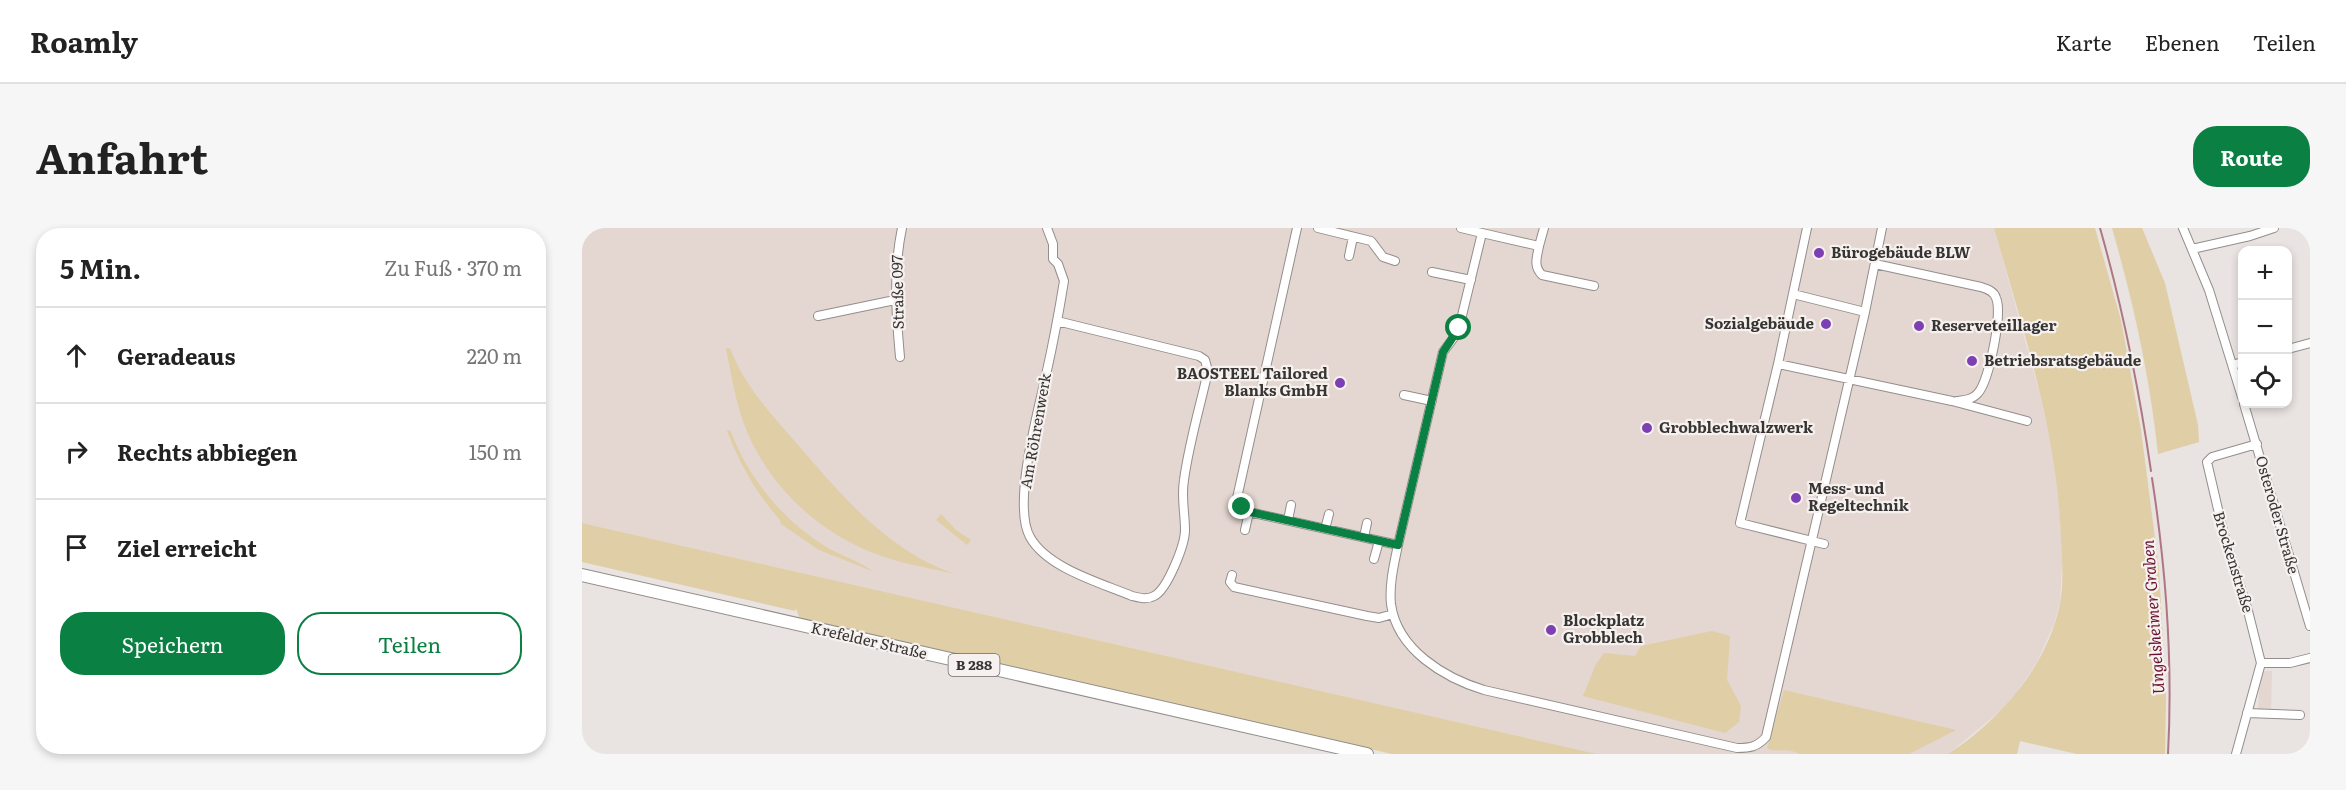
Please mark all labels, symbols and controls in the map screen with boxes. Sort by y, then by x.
text: Roamly [30,20,138,62]
text: Karte [2056,26,2112,57]
text: Ebenen [2145,26,2220,57]
text: Teilen [2253,26,2316,57]
text: Anfahrt [36,125,208,187]
button: Route [2193,126,2310,187]
place label: Bürogebäude BLW [1831,240,1971,263]
marker: Bürogebäude BLW [1812,246,1826,260]
map controls [2238,246,2292,408]
button: + [2238,246,2292,300]
text: 5 Min. [60,248,141,287]
text: Zu Fuß · 370 m [384,252,522,282]
street label: Straße 097 [884,254,909,330]
button: − [2238,300,2292,354]
place label: Sozialgebäude [1705,311,1814,334]
place label: Reserveteillager [1931,313,2057,336]
route start [1445,314,1471,340]
marker: Sozialgebäude [1819,317,1833,331]
marker: Reserveteillager [1912,319,1926,333]
icon: ahead [60,339,93,372]
text: Geradeaus [117,339,235,372]
text: 220 m [467,340,522,370]
place label: Betriebsratsgebäude [1984,348,2142,371]
marker: Betriebsratsgebäude [1965,354,1979,368]
button: locate [2238,354,2292,408]
place label: BAOSTEEL Tailored Blanks GmbH [1177,361,1328,401]
street label: Am Röhrenwerk [1013,370,1056,490]
marker: BAOSTEEL Tailored Blanks GmbH [1333,376,1347,390]
place label: Grobblechwalzwerk [1659,415,1814,438]
marker: Grobblechwalzwerk [1640,421,1654,435]
icon: right [60,435,93,468]
text: Rechts abbiegen [117,435,297,468]
text: 150 m [469,436,522,466]
street label: Osteroder Straße [2251,453,2306,577]
place label: Mess- und Regeltechnik [1808,476,1910,516]
marker: Mess- und Regeltechnik [1789,491,1803,505]
route end [1228,493,1254,519]
street label: Brockenstraße [2208,508,2261,615]
icon: arrive [60,531,93,564]
text: Ziel erreicht [117,531,257,564]
water label: Ungelsheimer Graben [2135,539,2169,695]
place label: Blockplatz Grobblech [1563,608,1644,648]
button: Speichern [60,612,285,675]
button: Teilen [297,612,522,675]
street label: Krefelder Straße [809,615,930,664]
marker: Blockplatz Grobblech [1544,623,1558,637]
road number: B 288 [948,654,1000,676]

